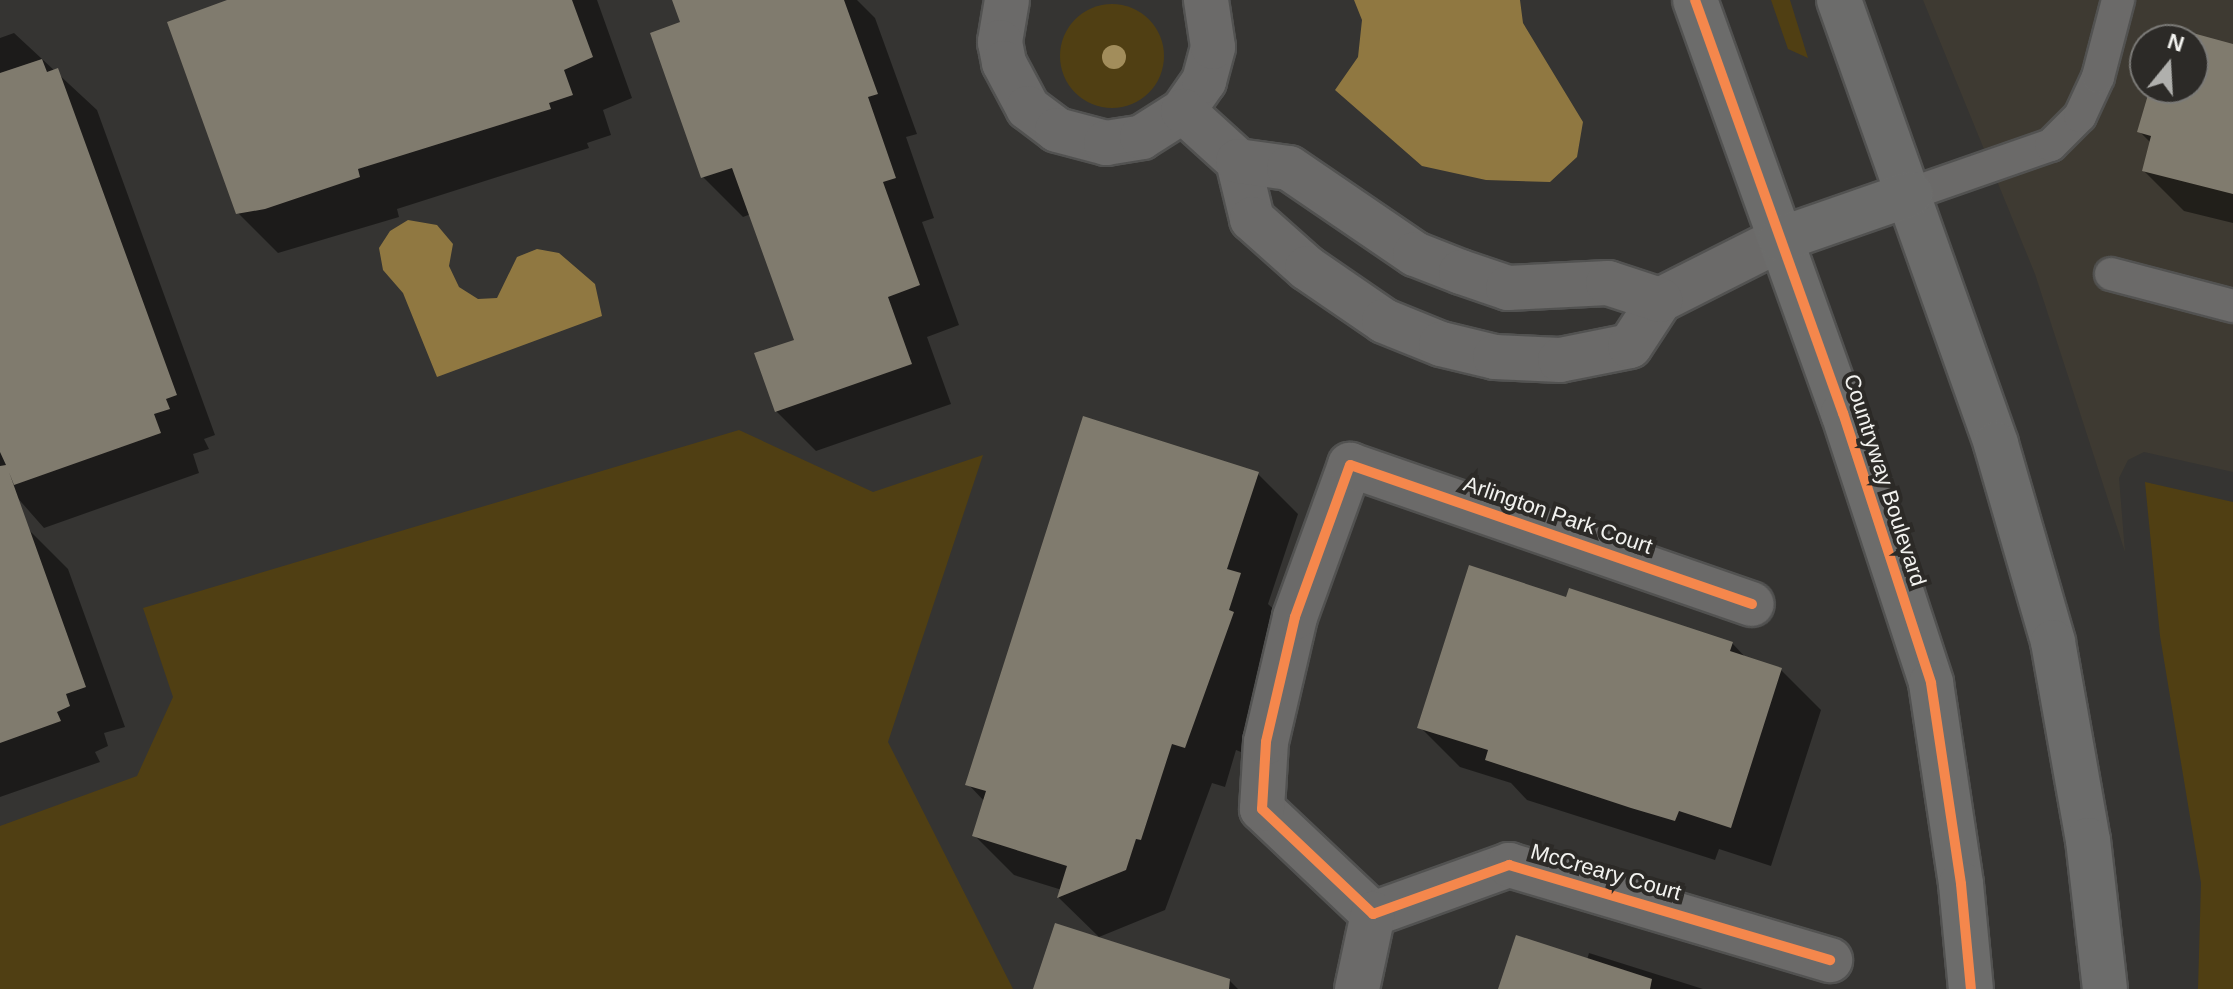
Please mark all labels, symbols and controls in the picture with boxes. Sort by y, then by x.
north arrow [2129,24,2209,104]
text: N [2165,28,2187,57]
street label: Countryway Boulevard [1838,371,1932,589]
street label: Arlington Park Court [1460,470,1656,560]
street label: McCreary Court [1528,838,1684,906]

